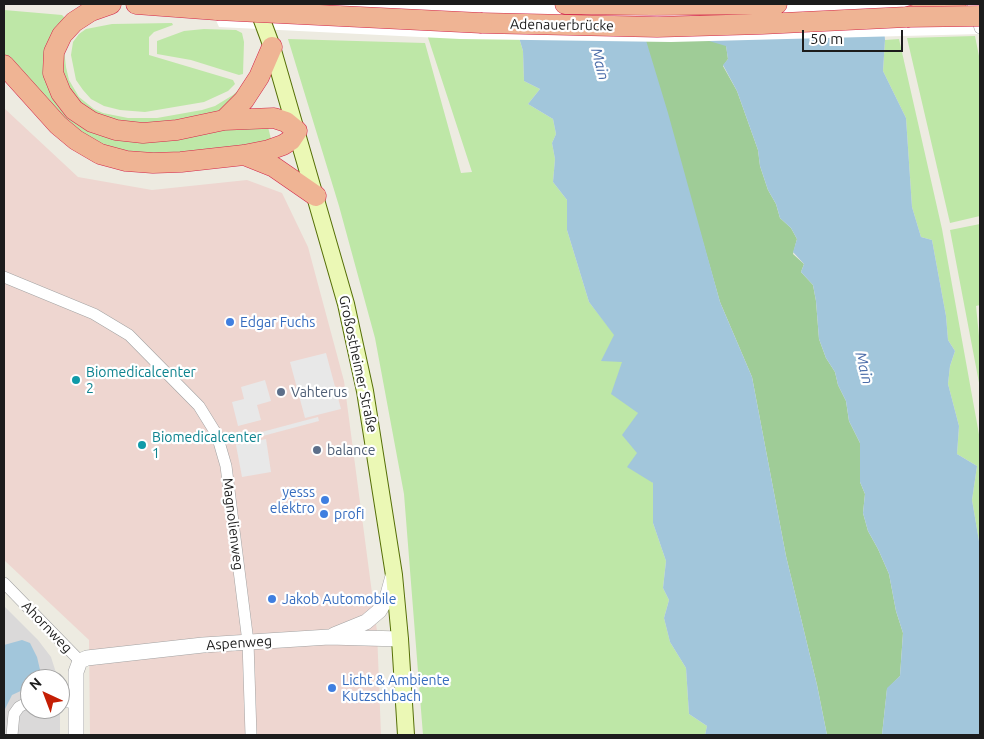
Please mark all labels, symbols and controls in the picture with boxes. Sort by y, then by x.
street label: Adenauerbrücke [510,16,614,34]
scale bar [804,20,905,52]
text: 50 m [810,30,843,47]
water label: Main [587,46,613,82]
street label: Großostheimer Straße [335,294,381,434]
place label: Edgar Fuchs [240,314,315,330]
marker: Edgar Fuchs [224,316,236,328]
water label: Main [851,350,877,386]
place label: Biomedicalcenter 2 [86,364,196,397]
marker: Biomedicalcenter 2 [70,374,82,386]
place label: Vahterus [291,384,347,400]
marker: Vahterus [275,386,287,398]
place label: Biomedicalcenter 1 [152,429,262,462]
marker: Biomedicalcenter 1 [136,439,148,451]
place label: balance [327,442,375,458]
marker: balance [311,444,323,456]
street label: Magnolienweg [219,477,247,571]
place label: yesss elektro [270,484,315,516]
marker: yesss elektro [319,494,331,506]
place label: profi [334,506,364,522]
marker: profi [318,508,330,520]
place label: Jakob Automobile [282,591,396,607]
marker: Jakob Automobile [266,593,278,605]
street label: Ahornweg [18,598,76,656]
street label: Aspenweg [206,632,272,654]
north arrow [20,669,70,719]
place label: Licht & Ambiente Kutzschbach [342,672,450,704]
text: N [26,674,45,693]
marker: Licht & Ambiente Kutzschbach [326,682,338,694]

